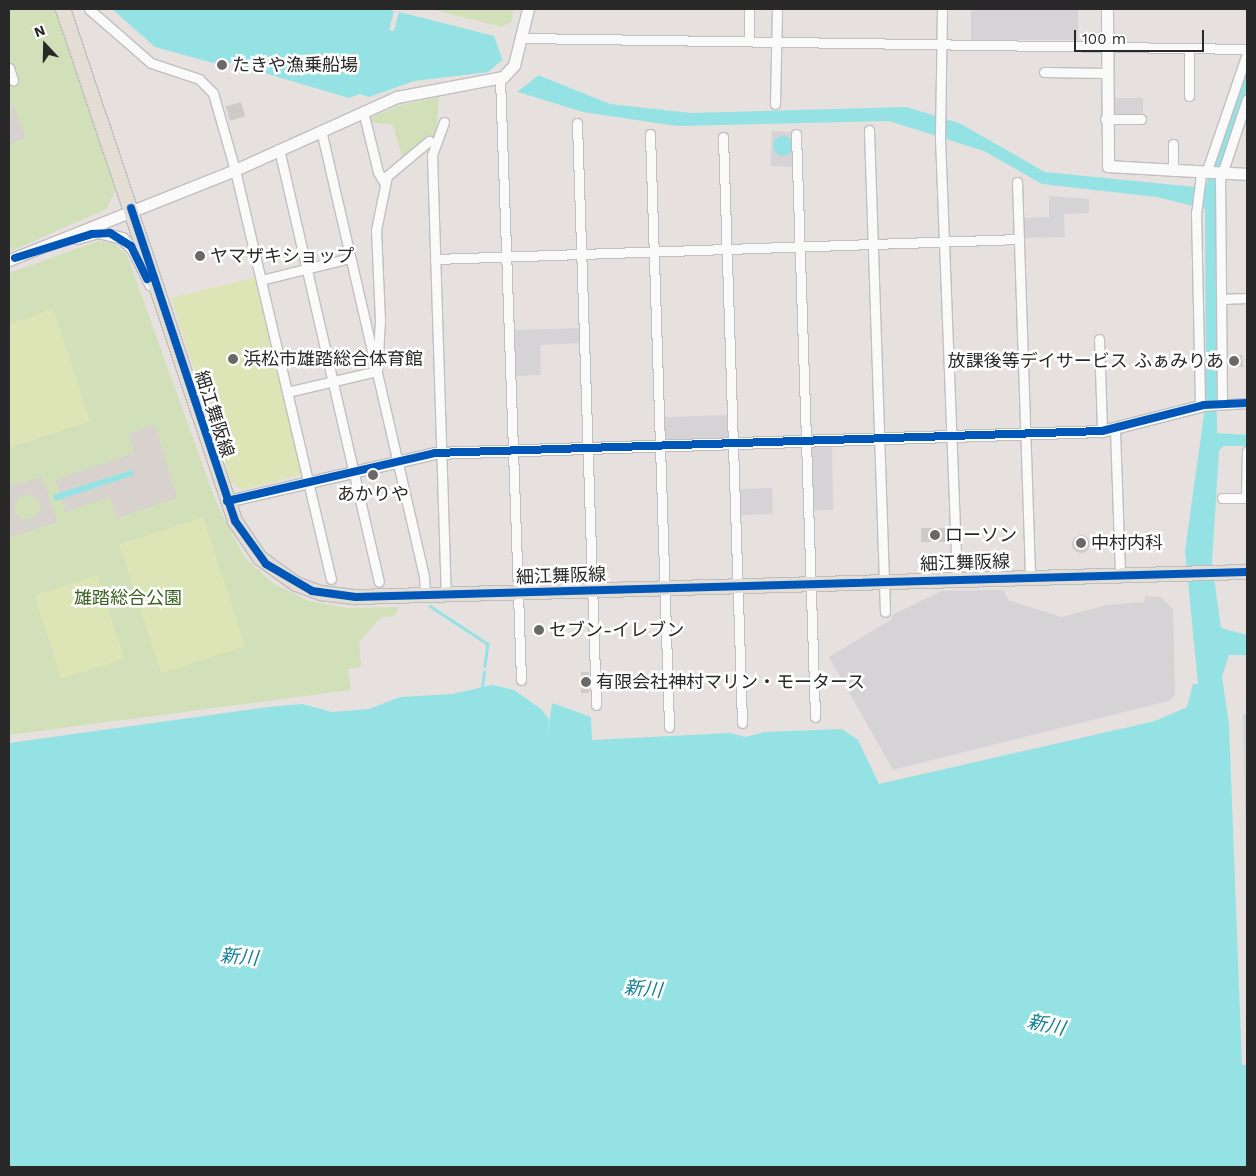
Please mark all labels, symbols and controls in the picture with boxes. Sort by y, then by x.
north arrow [20,20,70,70]
scale bar [1076,20,1206,52]
text: N [32,22,47,40]
text: 100 m [1082,30,1126,48]
place label: たきや漁乗船場 [232,54,358,76]
marker: たきや漁乗船場 [216,59,228,71]
place label: ヤマザキショップ [210,245,354,267]
marker: ヤマザキショップ [194,250,206,262]
place label: 浜松市雄踏総合体育館 [243,348,423,370]
place label: 放課後等デイサービス ふぁみりあ [948,350,1224,372]
marker: 浜松市雄踏総合体育館 [227,353,239,365]
marker: 放課後等デイサービス ふぁみりあ [1228,355,1240,367]
street label: 細江舞阪線 [190,368,238,460]
marker: あかりや [367,469,379,481]
place label: あかりや [337,483,409,505]
place label: ローソン [945,524,1017,546]
marker: ローソン [929,529,941,541]
place label: 中村内科 [1091,532,1163,554]
marker: 中村内科 [1075,537,1087,549]
street label: 細江舞阪線 [920,551,1010,575]
street label: 細江舞阪線 [516,564,606,588]
park label: 雄踏総合公園 [74,587,182,609]
place label: セブン-イレブン [549,619,684,641]
marker: セブン-イレブン [533,624,545,636]
place label: 有限会社神村マリン・モータース [596,671,866,693]
marker: 有限会社神村マリン・モータース [580,676,592,688]
water label: 新川 [219,944,259,970]
water label: 新川 [623,976,663,1002]
water label: 新川 [1025,1010,1067,1040]

